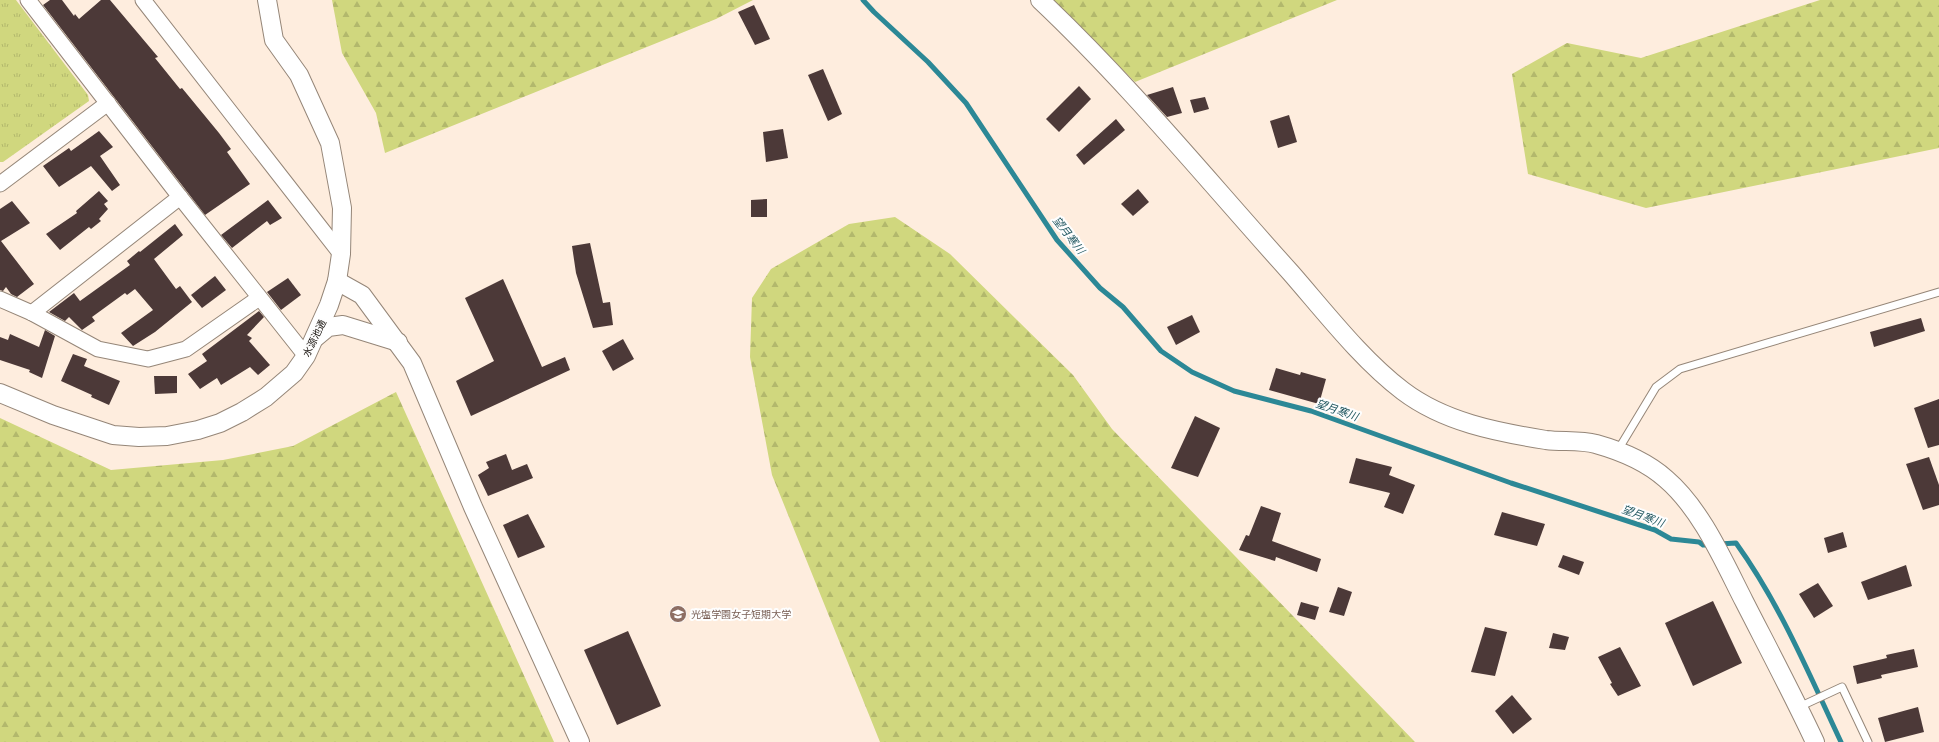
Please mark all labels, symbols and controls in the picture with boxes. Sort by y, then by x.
water label: 望月寒川 [1050,213,1089,257]
street label: 水源池通 [300,317,329,359]
water label: 望月寒川 [1314,396,1361,424]
water label: 望月寒川 [1620,502,1667,530]
school or university icon: 光塩学園女子短期大学 [668,604,688,624]
place label: 光塩学園女子短期大学 [691,608,791,621]

